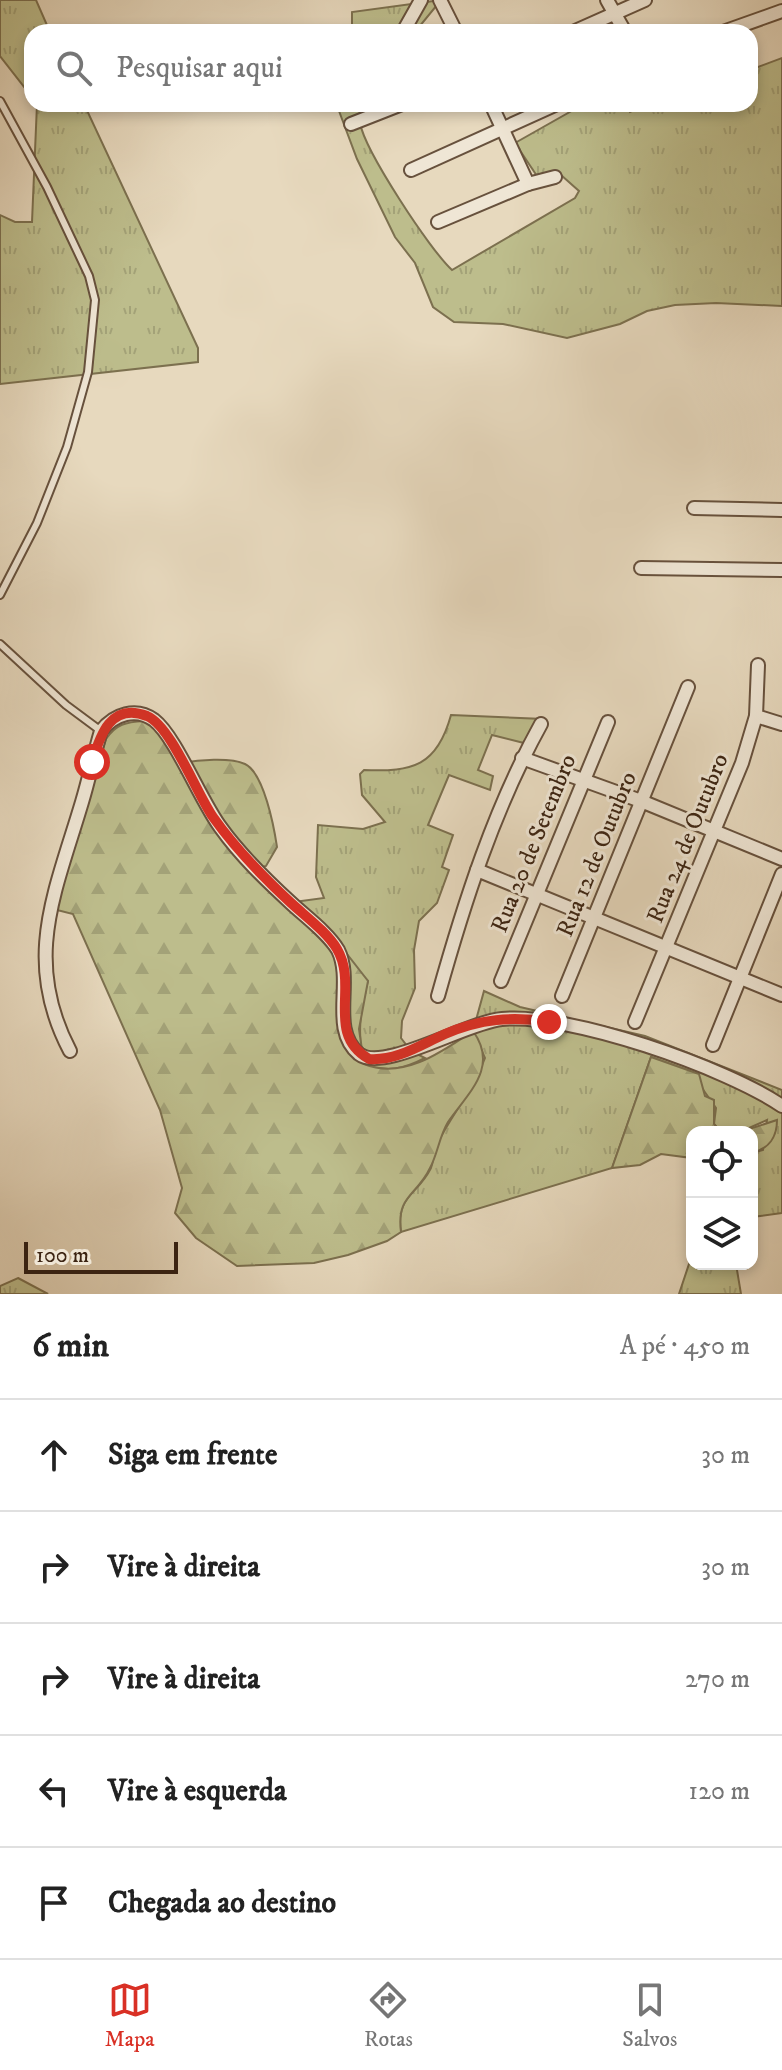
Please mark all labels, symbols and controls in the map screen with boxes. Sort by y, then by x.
search box [24,24,758,112]
icon: search [52,46,96,90]
text: Pesquisar aqui [116,50,283,87]
route start [74,744,110,780]
street label: Rua 24 de Outubro [640,749,736,928]
street label: Rua 20 de Setembro [484,750,583,937]
street label: Rua 12 de Outubro [550,767,644,941]
route end [531,1004,567,1040]
map controls [686,1126,758,1270]
button: locate [686,1126,758,1198]
button: layers [686,1198,758,1270]
scale bar [24,1238,178,1274]
text: 100 m [36,1242,89,1269]
text: 6 min [32,1325,109,1367]
text: A pé · 450 m [620,1330,750,1363]
icon: ahead [32,1433,76,1477]
text: Siga em frente [108,1437,277,1474]
text: 30 m [701,1439,750,1472]
icon: right [32,1545,76,1589]
text: Vire à direita [108,1549,260,1586]
text: 30 m [701,1551,750,1584]
icon: right [32,1657,76,1701]
text: Vire à direita [108,1661,260,1698]
text: 270 m [685,1663,750,1696]
icon: left [32,1769,76,1813]
text: Vire à esquerda [108,1773,287,1810]
text: 120 m [689,1775,750,1808]
icon: arrive [32,1881,76,1925]
text: Chegada ao destino [108,1885,336,1922]
tab: Mapa [105,1978,155,2053]
tab: Rotas [364,1978,413,2053]
tab: Salvos [622,1978,677,2053]

